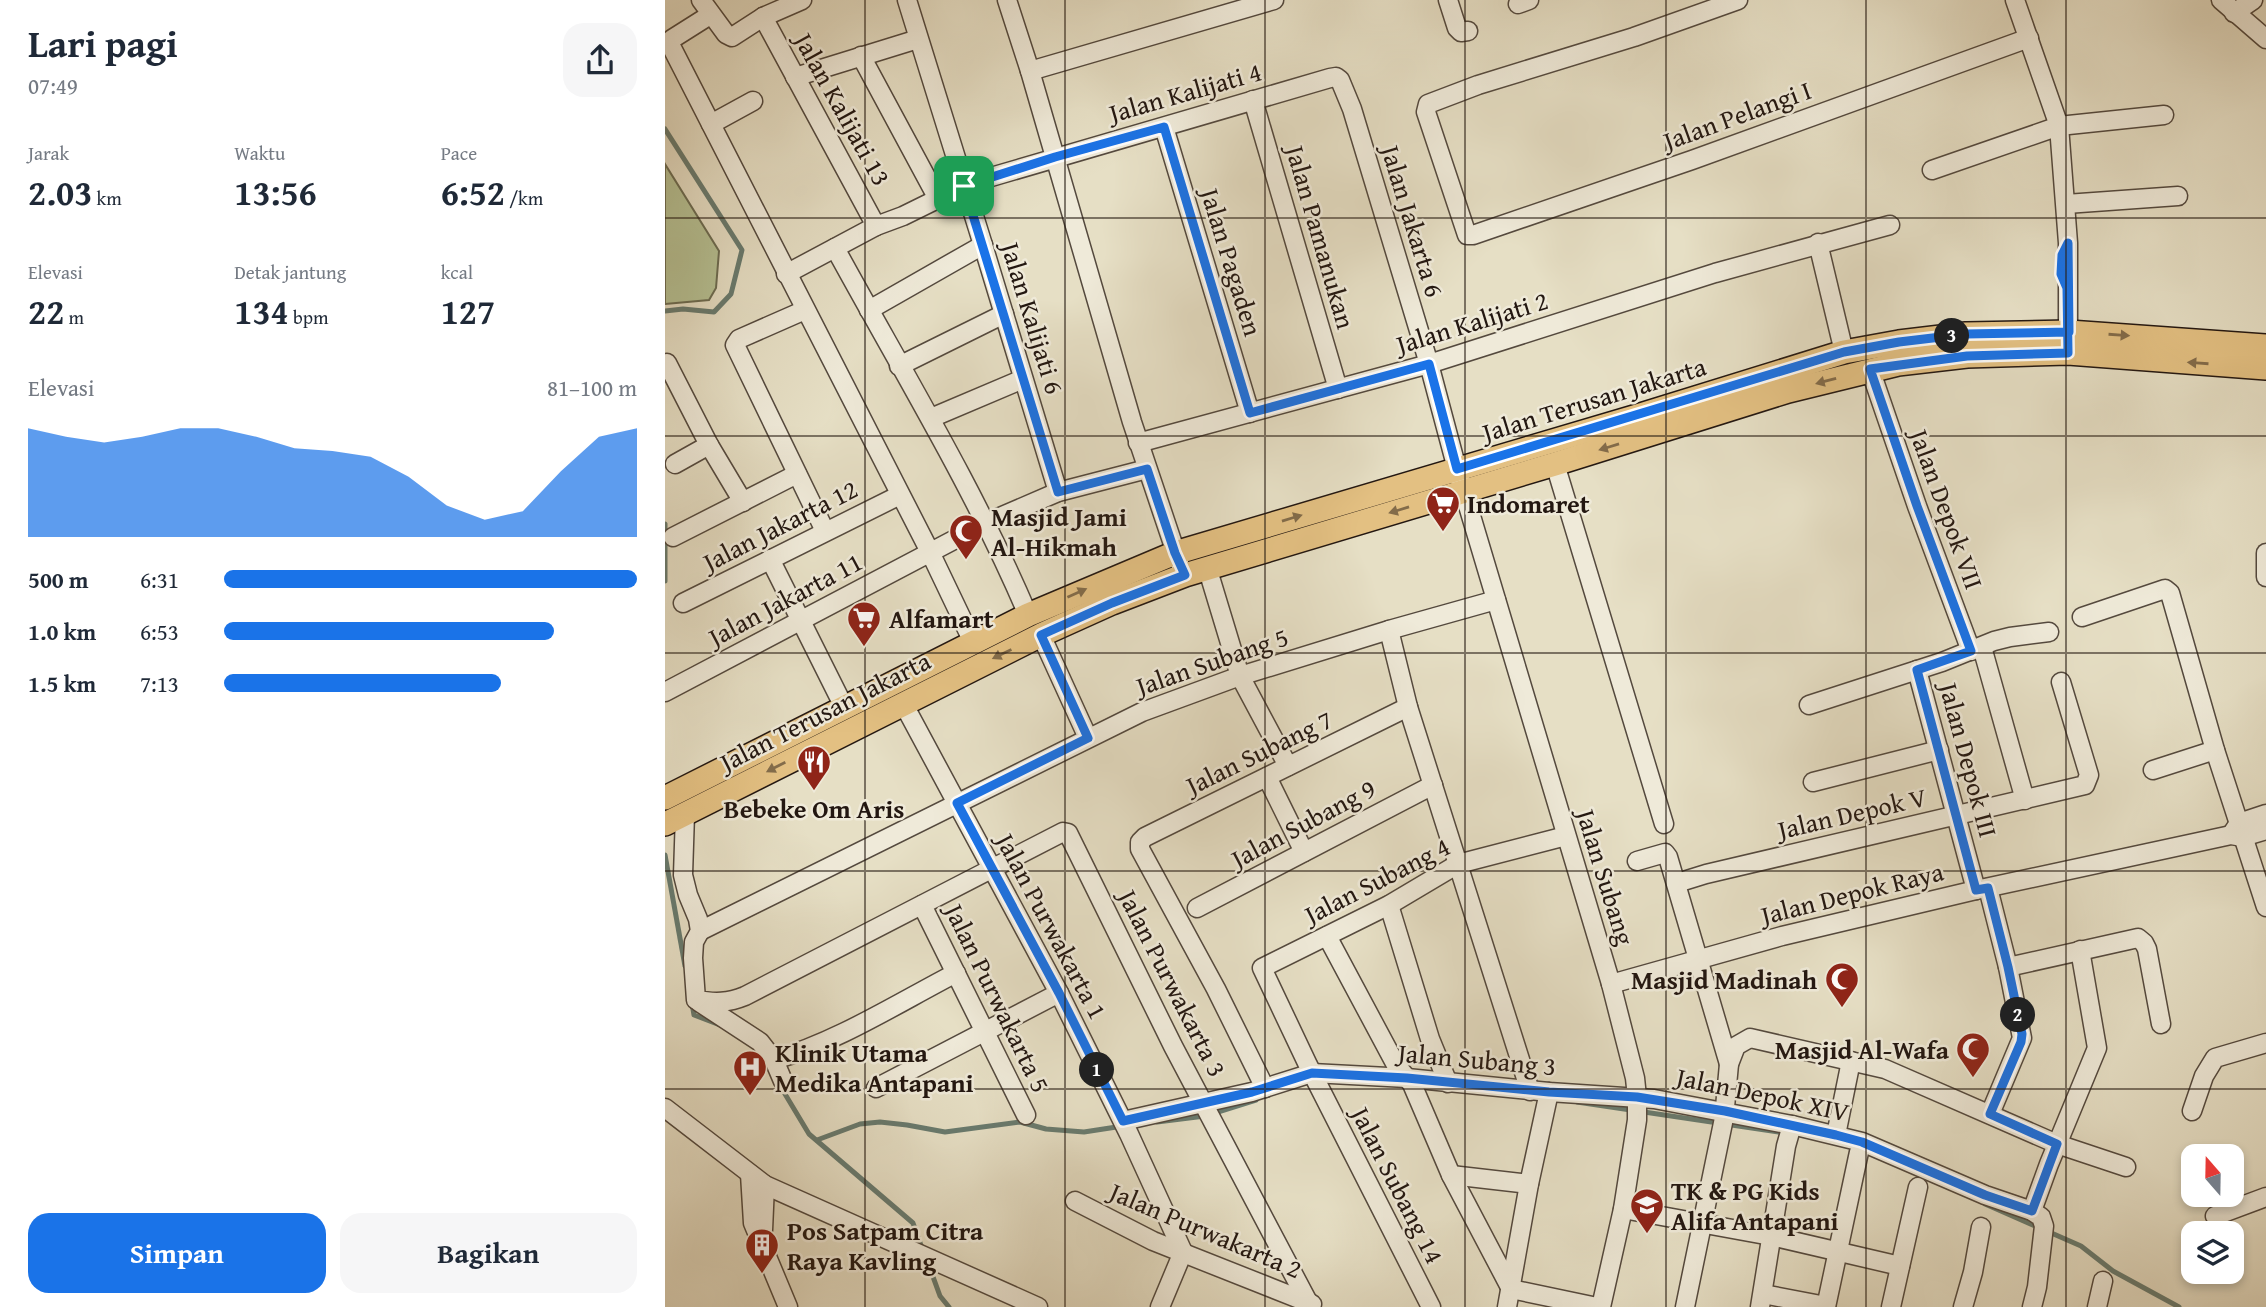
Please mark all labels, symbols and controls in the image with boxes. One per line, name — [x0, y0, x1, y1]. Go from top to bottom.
text: Lari pagi — [28, 15, 178, 71]
button: share — [563, 23, 637, 97]
street label: Jalan Kalijati 13 — [783, 23, 901, 192]
street label: Jalan Kalijati 4 — [1101, 52, 1266, 133]
text: 07:49 — [28, 69, 78, 102]
street label: Jalan Pelangi I — [1655, 70, 1816, 161]
street label: Jalan Jakarta 6 — [1371, 137, 1455, 302]
street label: Jalan Pamanukan — [1275, 138, 1366, 334]
text: Jarak — [28, 139, 69, 167]
text: Waktu — [234, 139, 285, 167]
text: Pace — [441, 139, 477, 167]
pin — [934, 156, 994, 216]
text: 2.03 — [28, 167, 92, 218]
text: 13:56 — [234, 167, 317, 218]
text: 6:52 — [441, 167, 505, 218]
icon: arrive — [945, 167, 983, 205]
street label: Jalan Pagaden — [1190, 180, 1273, 341]
text: km — [92, 184, 122, 212]
text: /km — [505, 184, 543, 212]
street label: Jalan Kalijati 6 — [991, 235, 1075, 399]
text: Elevasi — [28, 258, 83, 286]
text: Detak jantung — [234, 258, 346, 286]
text: kcal — [441, 258, 473, 286]
street label: Jalan Kalijati 2 — [1389, 280, 1553, 364]
text: 22 — [28, 286, 64, 337]
text: 134 — [234, 286, 289, 337]
text: 127 — [441, 286, 495, 337]
text: m — [64, 303, 84, 331]
text: bpm — [289, 303, 329, 331]
pin: 3 — [1935, 318, 1969, 354]
text: 3 — [1947, 321, 1956, 349]
one-way arrow — [2108, 330, 2130, 341]
street label: Jalan Terusan Jakarta — [1474, 346, 1711, 452]
one-way arrow — [2187, 357, 2209, 368]
text: Elevasi — [28, 371, 94, 404]
text: 81–100 m — [547, 371, 637, 404]
one-way arrow — [1815, 376, 1837, 387]
street label: Jalan Depok VII — [1899, 421, 1994, 594]
one-way arrow — [1598, 442, 1619, 453]
street label: Jalan Jakarta 12 — [693, 469, 864, 582]
supermarket icon: Indomaret — [1424, 484, 1462, 533]
place label: Indomaret — [1467, 484, 1590, 523]
place label: Masjid Jami Al-Hikmah — [991, 497, 1127, 566]
one-way arrow — [1388, 505, 1409, 516]
mosque icon: Masjid Jami Al-Hikmah — [947, 512, 985, 561]
one-way arrow — [1281, 513, 1302, 523]
street label: Jalan Jakarta 11 — [698, 542, 869, 657]
text: 500 m — [28, 563, 89, 596]
text: 6:31 — [140, 563, 179, 596]
one-way arrow — [1067, 587, 1087, 599]
supermarket icon: Alfamart — [845, 599, 883, 648]
place label: Alfamart — [889, 599, 994, 638]
text: 1.0 km — [28, 615, 96, 648]
text: 6:53 — [140, 615, 179, 648]
street label: Jalan Subang 5 — [1128, 617, 1293, 706]
street label: Jalan Terusan Jakarta — [710, 641, 938, 782]
one-way arrow — [992, 649, 1012, 660]
text: 1.5 km — [28, 667, 96, 700]
text: 7:13 — [140, 667, 179, 700]
street label: Jalan Depok III — [1929, 675, 2008, 842]
street label: Jalan Subang 7 — [1176, 700, 1339, 806]
restaurant icon: Bebeke Om Aris — [795, 743, 833, 792]
one-way arrow — [766, 762, 786, 773]
street label: Jalan Subang 9 — [1221, 769, 1382, 879]
street label: Jalan Depok V — [1771, 777, 1930, 850]
place label: Bebeke Om Aris — [724, 789, 904, 828]
street label: Jalan Subang — [1566, 801, 1645, 950]
street label: Jalan Purwakarta 1 — [985, 824, 1117, 1026]
street label: Jalan Subang 4 — [1295, 827, 1457, 935]
street label: Jalan Depok Raya — [1754, 851, 1948, 935]
street label: Jalan Purwakarta 3 — [1108, 880, 1237, 1083]
street label: Jalan Purwakarta 5 — [934, 894, 1061, 1099]
place label: Masjid Madinah — [1631, 960, 1818, 999]
mosque icon: Masjid Madinah — [1823, 960, 1861, 1009]
pin: 2 — [2001, 998, 2035, 1032]
text: 2 — [2013, 1000, 2022, 1028]
place label: Masjid Al-Wafa — [1775, 1030, 1950, 1069]
mosque icon: Masjid Al-Wafa — [1954, 1030, 1992, 1079]
street label: Jalan Subang 3 — [1393, 1032, 1558, 1085]
place label: Klinik Utama Medika Antapani — [775, 1033, 974, 1102]
hospital icon: Klinik Utama Medika Antapani — [731, 1048, 769, 1097]
pin: 1 — [1079, 1052, 1115, 1088]
text: 1 — [1092, 1055, 1101, 1083]
street label: Jalan Depok XIV — [1670, 1056, 1853, 1131]
street label: Jalan Subang 14 — [1340, 1097, 1454, 1270]
north arrow — [2181, 1144, 2243, 1208]
map controls — [2181, 1144, 2244, 1284]
street label: Jalan Purwakarta 2 — [1101, 1171, 1308, 1288]
place label: TK & PG Kids Alifa Antapani — [1671, 1171, 1839, 1240]
school or university icon: TK & PG Kids Alifa Antapani — [1628, 1186, 1666, 1235]
place label: Pos Satpam Citra Raya Kavling — [787, 1211, 984, 1280]
button: Simpan — [28, 1213, 326, 1293]
button: Bagikan — [340, 1213, 637, 1293]
button: layers — [2181, 1221, 2244, 1284]
building icon: Pos Satpam Citra Raya Kavling — [743, 1226, 781, 1275]

